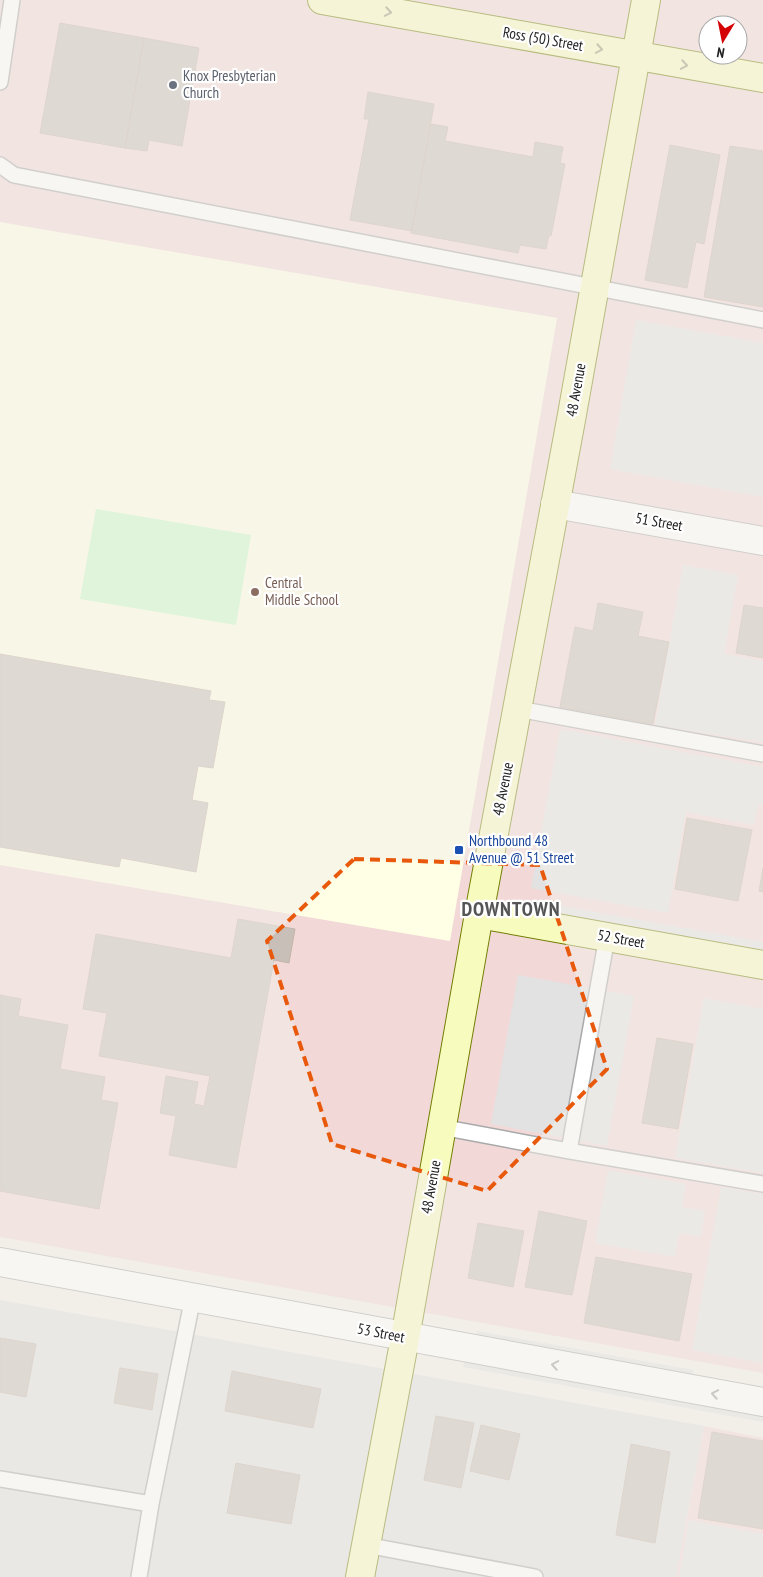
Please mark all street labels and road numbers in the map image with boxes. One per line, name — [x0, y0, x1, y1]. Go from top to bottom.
street label: Ross (50) Street — [501, 22, 585, 55]
street label: 48 Avenue — [561, 362, 590, 418]
street label: 51 Street — [634, 508, 684, 535]
street label: 48 Avenue — [488, 760, 517, 817]
street label: 52 Street — [596, 925, 646, 952]
street label: 48 Avenue — [416, 1159, 445, 1215]
street label: 53 Street — [356, 1319, 406, 1346]

